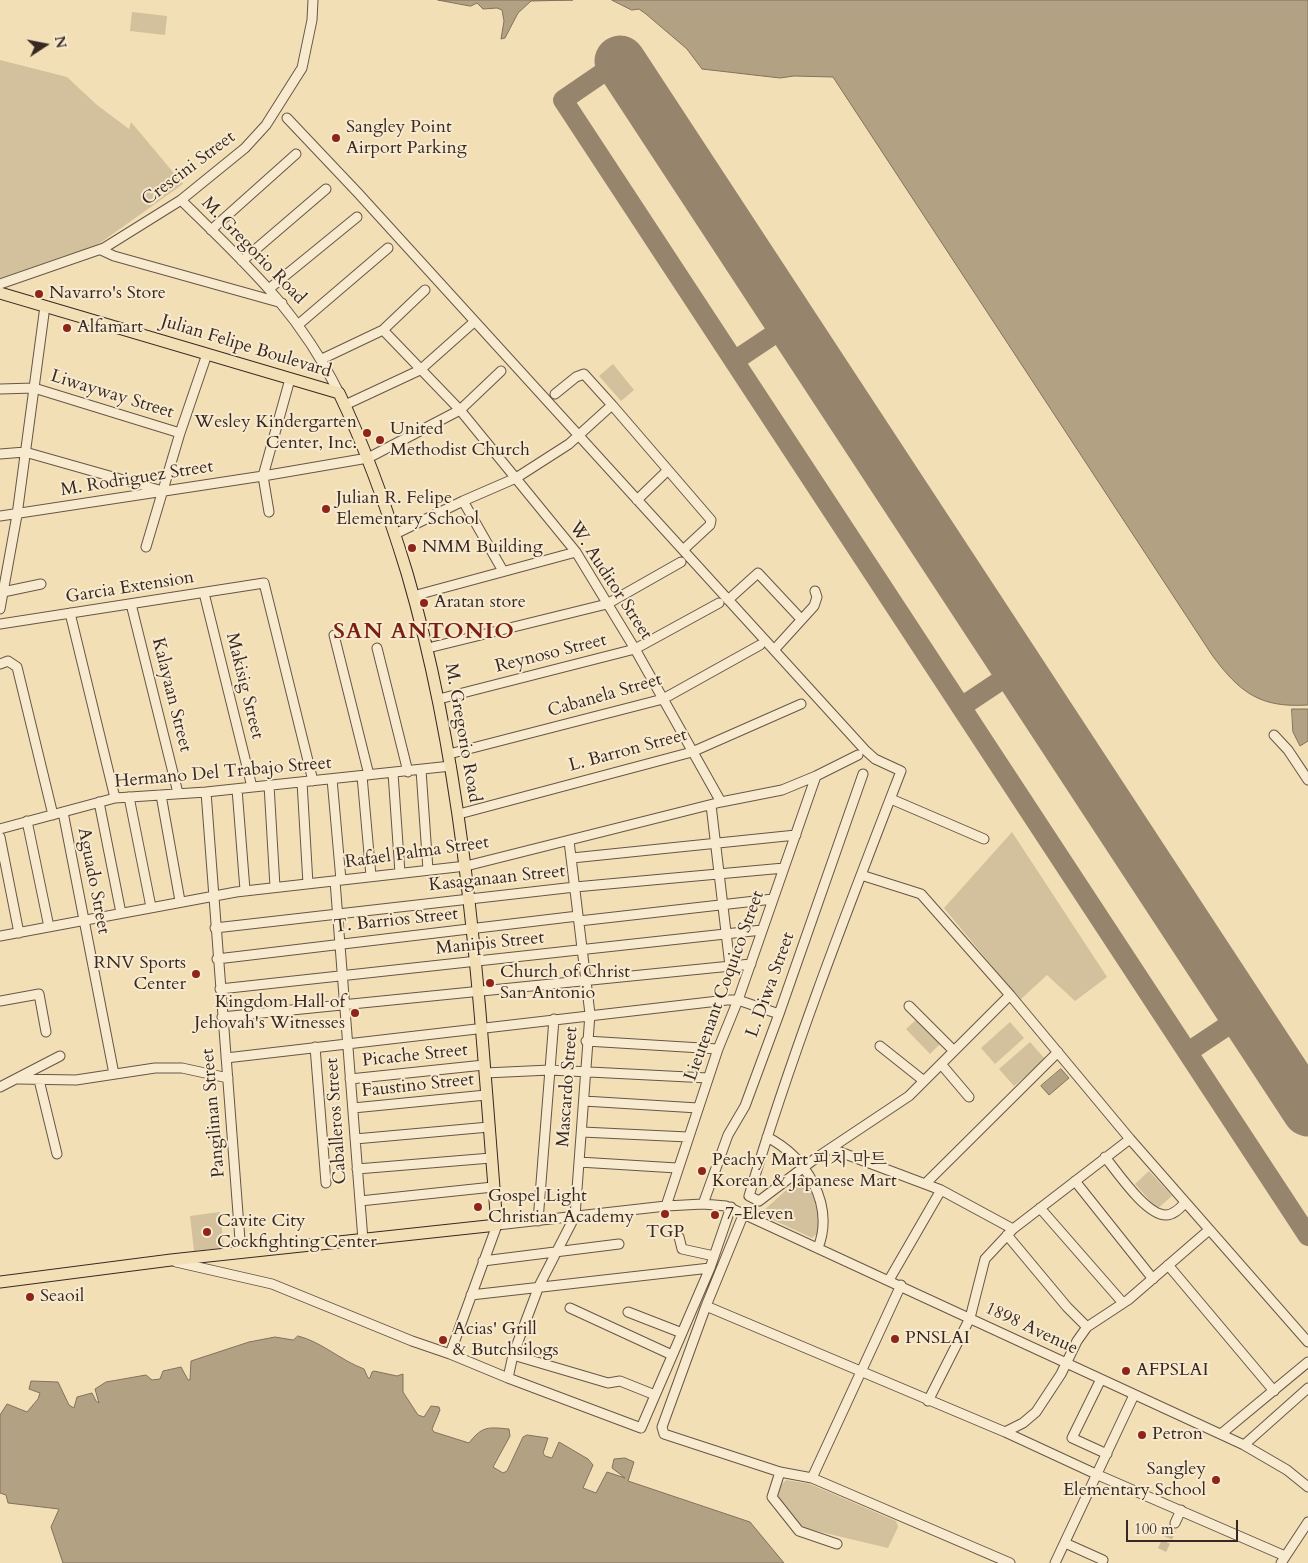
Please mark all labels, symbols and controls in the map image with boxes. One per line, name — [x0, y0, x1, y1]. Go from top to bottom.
north arrow — [20, 20, 70, 70]
text: N — [50, 34, 71, 50]
place label: Sangley Point Airport Parking — [346, 117, 467, 160]
street label: Crescini Street — [138, 127, 240, 211]
marker: Sangley Point Airport Parking — [330, 132, 342, 144]
street label: M. Gregorio Road — [196, 193, 310, 309]
place label: Navarro's Store — [49, 283, 166, 305]
marker: Navarro's Store — [33, 288, 45, 300]
street label: Julian Felipe Boulevard — [158, 311, 334, 383]
place label: Alfamart — [77, 317, 143, 339]
marker: Alfamart — [61, 322, 73, 334]
street label: Liwayway Street — [48, 366, 176, 424]
place label: Wesley Kindergarten Center, Inc. — [194, 412, 357, 454]
place label: United Methodist Church — [390, 419, 530, 462]
marker: Wesley Kindergarten Center, Inc. — [361, 427, 373, 439]
marker: United Methodist Church — [374, 434, 386, 446]
street label: M. Rodriguez Street — [59, 456, 215, 502]
place label: Julian R. Felipe Elementary School — [336, 488, 479, 530]
marker: Julian R. Felipe Elementary School — [320, 503, 332, 515]
street label: W. Auditor Street — [564, 518, 656, 644]
place label: NMM Building — [422, 537, 543, 559]
marker: NMM Building — [406, 542, 418, 554]
street label: Garcia Extension — [64, 567, 196, 609]
place label: Aratan store — [434, 592, 526, 614]
marker: Aratan store — [418, 597, 430, 609]
district label: SAN ANTONIO — [332, 620, 516, 646]
street label: Reynoso Street — [493, 630, 609, 678]
street label: Makisig Street — [220, 631, 268, 741]
street label: Kalayaan Street — [146, 636, 196, 754]
street label: M. Gregorio Road — [439, 662, 485, 804]
street label: Cabanela Street — [545, 669, 665, 723]
street label: L. Barron Street — [567, 725, 689, 777]
street label: Hermano Del Trabajo Street — [114, 753, 332, 793]
street label: Aguado Street — [72, 826, 114, 936]
street label: Rafael Palma Street — [344, 832, 490, 874]
street label: Kasaganaan Street — [428, 861, 566, 897]
street label: Lieutenant Coquico Street — [681, 888, 769, 1084]
street label: T. Barrios Street — [333, 904, 459, 938]
street label: Manipis Street — [435, 928, 545, 960]
street label: L. Diwa Street — [742, 929, 800, 1041]
place label: RNV Sports Center — [94, 953, 186, 996]
place label: Church of Christ San Antonio — [500, 962, 630, 1004]
marker: RNV Sports Center — [190, 968, 202, 980]
marker: Church of Christ San Antonio — [484, 977, 496, 989]
place label: Kingdom Hall of Jehovah's Witnesses — [194, 992, 345, 1034]
marker: Kingdom Hall of Jehovah's Witnesses — [349, 1007, 361, 1019]
street label: Mascardo Street — [553, 1026, 583, 1148]
street label: Picache Street — [361, 1040, 469, 1072]
street label: Pangilinan Street — [198, 1047, 230, 1179]
street label: Caballeros Street — [322, 1057, 352, 1185]
street label: Faustino Street — [361, 1069, 475, 1103]
place label: Peachy Mart 피치 마트 Korean & Japanese Mart — [712, 1150, 897, 1192]
marker: Peachy Mart 피치 마트 Korean & Japanese Mart — [696, 1165, 708, 1177]
place label: Gospel Light Christian Academy — [488, 1186, 634, 1228]
marker: Gospel Light Christian Academy — [472, 1201, 484, 1213]
place label: 7-Eleven — [725, 1204, 794, 1226]
marker: TGP — [659, 1208, 671, 1220]
marker: 7-Eleven — [709, 1209, 721, 1221]
place label: Cavite City Cockfighting Center — [217, 1211, 377, 1254]
place label: TGP — [646, 1222, 684, 1244]
marker: Cavite City Cockfighting Center — [201, 1226, 213, 1238]
place label: Seaoil — [40, 1286, 84, 1308]
marker: Seaoil — [24, 1291, 36, 1303]
street label: 1898 Avenue — [981, 1298, 1081, 1360]
place label: Acias' Grill & Butchsilogs — [453, 1319, 559, 1362]
place label: PNSLAI — [905, 1328, 970, 1350]
marker: PNSLAI — [889, 1333, 901, 1345]
marker: Acias' Grill & Butchsilogs — [437, 1334, 449, 1346]
place label: AFPSLAI — [1136, 1360, 1209, 1382]
marker: AFPSLAI — [1120, 1365, 1132, 1377]
place label: Petron — [1152, 1424, 1203, 1446]
marker: Petron — [1136, 1429, 1148, 1441]
place label: Sangley Elementary School — [1063, 1459, 1206, 1502]
marker: Sangley Elementary School — [1210, 1474, 1222, 1486]
scale bar — [1128, 1510, 1240, 1542]
text: 100 m — [1134, 1519, 1174, 1539]

